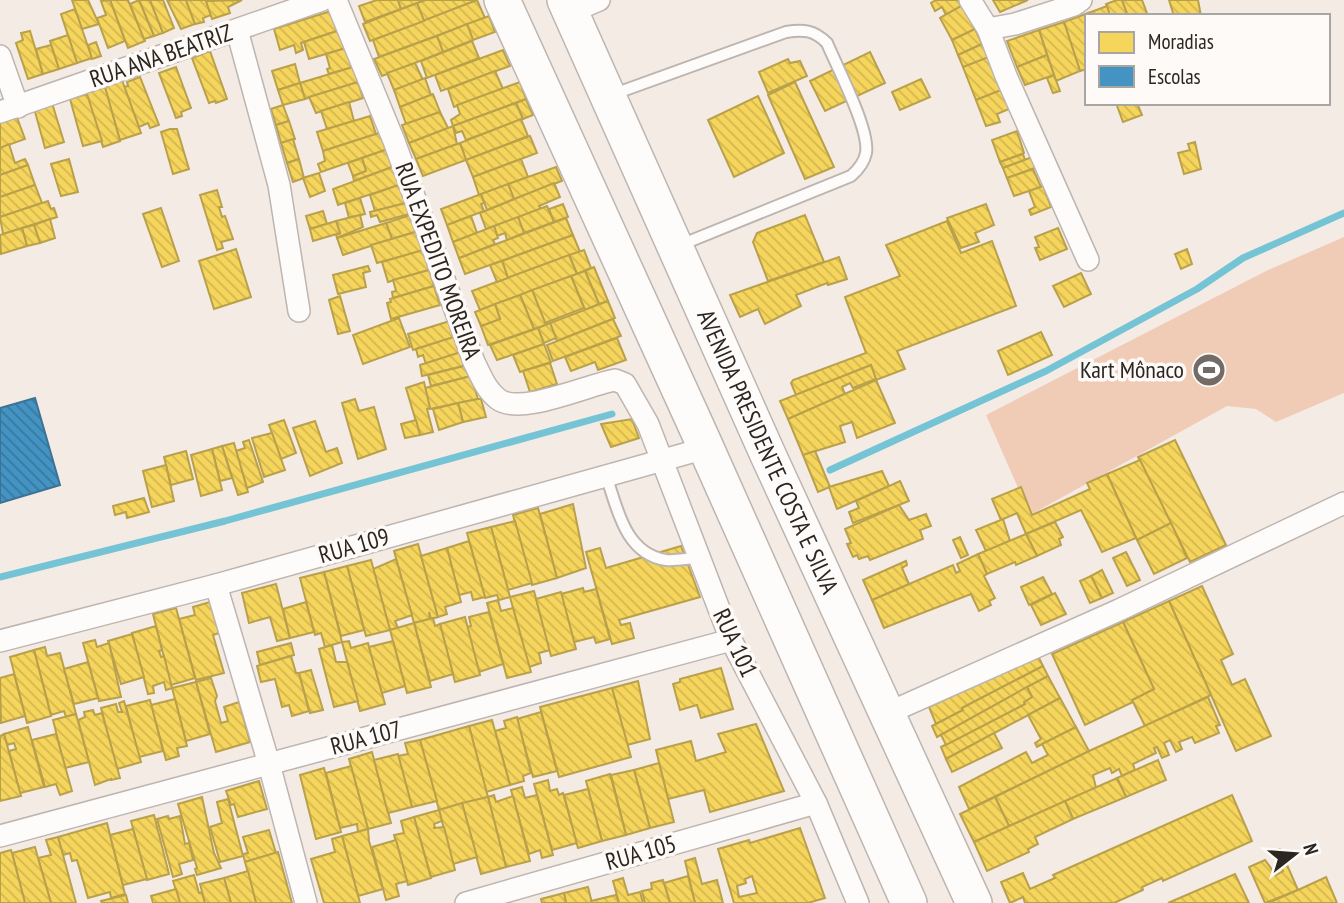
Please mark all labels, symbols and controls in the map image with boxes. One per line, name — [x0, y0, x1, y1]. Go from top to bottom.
legend — [1085, 14, 1330, 105]
street label: RUA ANA BEATRIZ — [85, 17, 236, 94]
text: Moradias — [1148, 28, 1214, 55]
text: Escolas — [1148, 63, 1201, 90]
street label: RUA EXPEDITO MOREIRA — [388, 158, 489, 364]
street label: AVENIDA PRESIDENTE COSTA E SILVA — [690, 305, 846, 599]
sports icon: Kart Mônaco — [1190, 351, 1228, 389]
place label: Kart Mônaco — [1080, 354, 1184, 385]
street label: RUA 109 — [315, 521, 393, 570]
street label: RUA 101 — [706, 604, 765, 682]
street label: RUA 107 — [327, 713, 405, 762]
north arrow — [1260, 819, 1330, 889]
street label: RUA 105 — [602, 828, 680, 877]
text: N — [1298, 841, 1324, 857]

